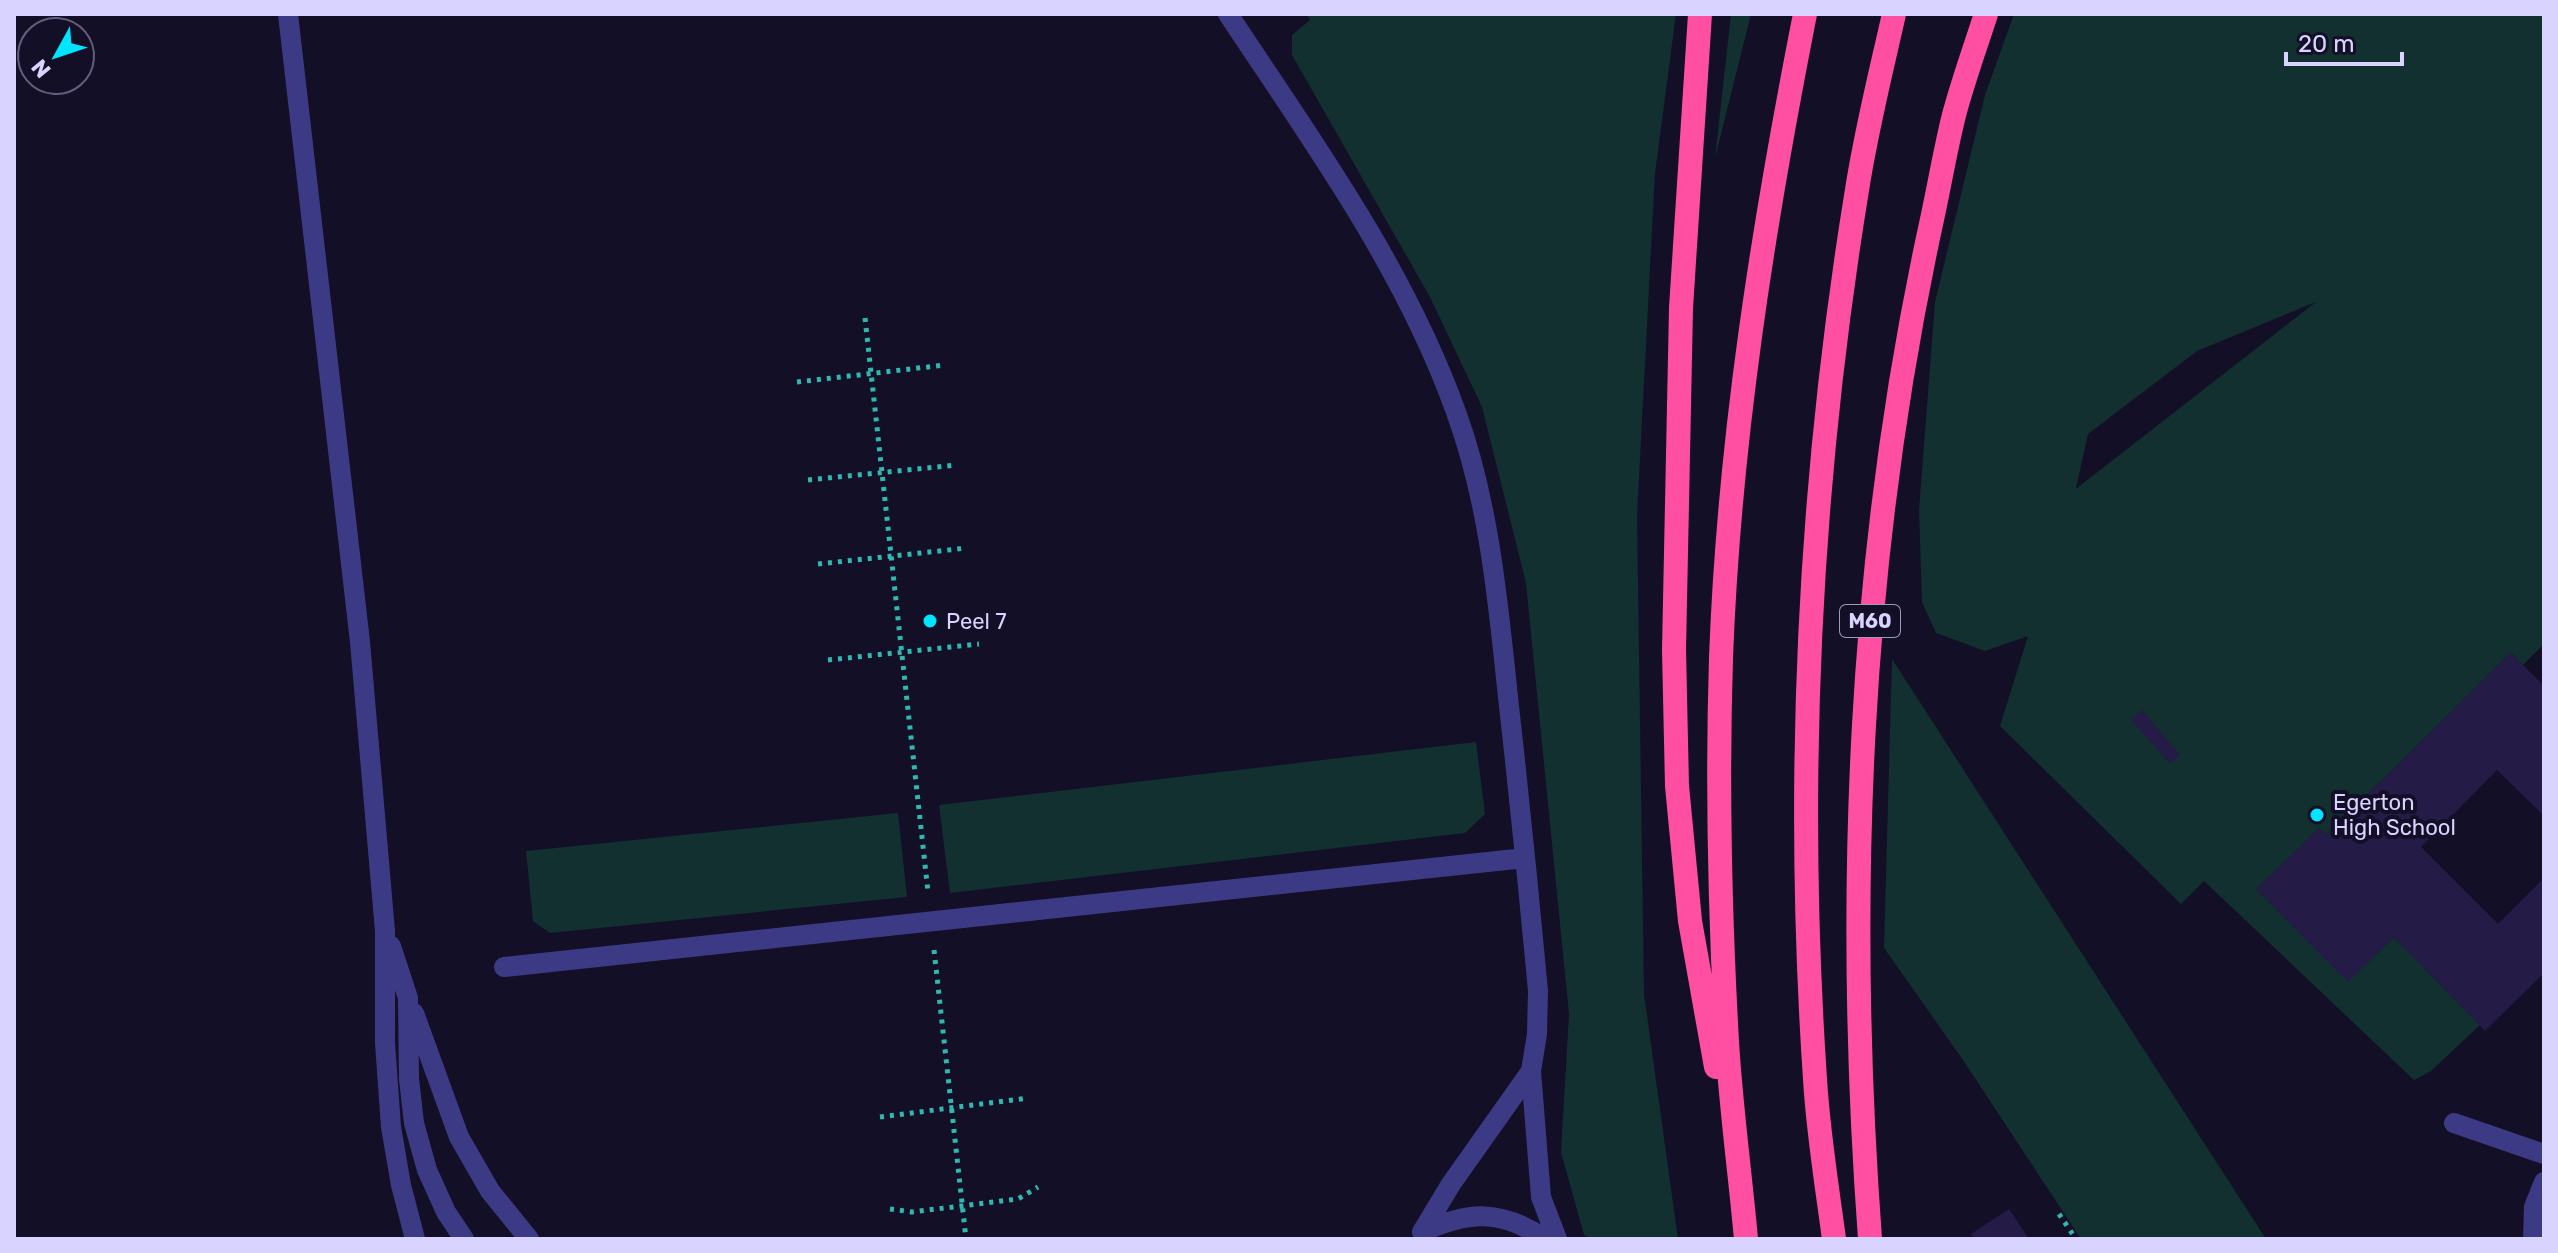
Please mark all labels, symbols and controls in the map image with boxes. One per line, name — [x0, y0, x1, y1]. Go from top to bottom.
north arrow — [16, 16, 96, 96]
scale bar — [2286, 16, 2402, 66]
text: 20 m — [2298, 30, 2355, 58]
text: N — [26, 54, 56, 83]
road number: M60 — [1840, 605, 1900, 637]
place label: Peel 7 — [946, 608, 1007, 635]
marker: Peel 7 — [921, 612, 939, 630]
place label: Egerton High School — [2333, 789, 2456, 841]
marker: Egerton High School — [2308, 806, 2326, 824]

